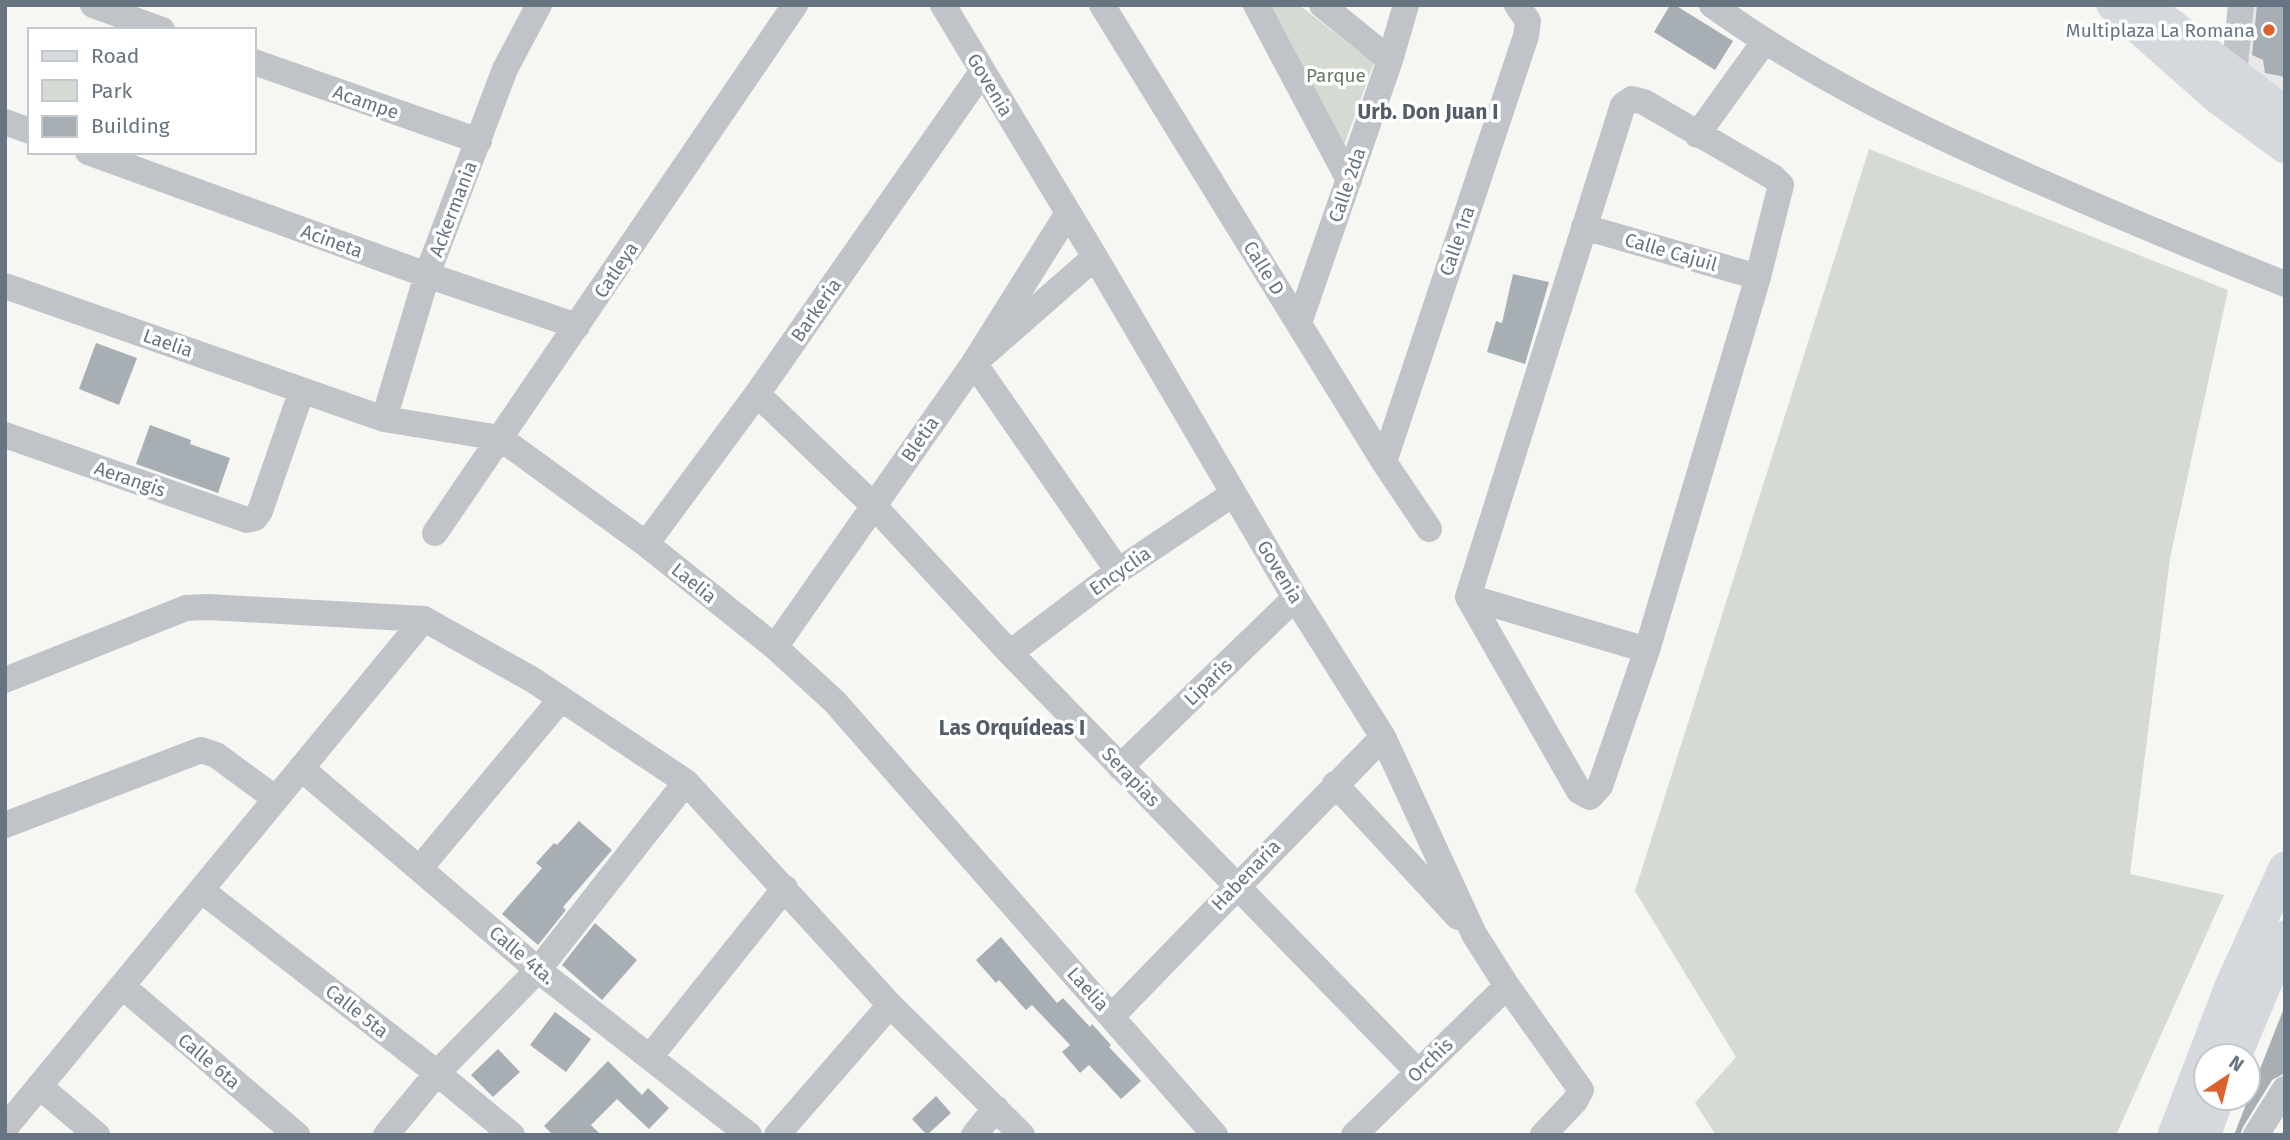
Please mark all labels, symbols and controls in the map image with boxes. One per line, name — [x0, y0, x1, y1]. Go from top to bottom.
place label: Multiplaza La Romana — [2066, 19, 2255, 42]
marker: Multiplaza La Romana — [2261, 22, 2277, 38]
legend — [28, 28, 256, 154]
text: Road — [91, 43, 139, 69]
street label: Govenia — [962, 49, 1018, 121]
park label: Parque — [1306, 64, 1366, 87]
text: Park — [91, 78, 133, 104]
street label: Acampe — [330, 80, 402, 124]
district label: Urb. Don Juan I — [1358, 99, 1498, 125]
text: Building — [91, 113, 170, 139]
street label: Calle 2da — [1323, 144, 1371, 226]
street label: Ackermania — [424, 158, 482, 260]
street label: Calle 1ra — [1434, 203, 1480, 279]
street label: Acineta — [298, 219, 366, 263]
street label: Calle Cajuil — [1622, 228, 1720, 276]
street label: Calle D — [1239, 237, 1289, 299]
street label: Catleya — [589, 238, 643, 302]
street label: Barkeria — [786, 274, 846, 346]
street label: Laelia — [140, 324, 196, 362]
street label: Bletia — [896, 412, 944, 466]
street label: Aerangis — [92, 456, 169, 502]
street label: Govenia — [1252, 536, 1308, 608]
street label: Encyclia — [1085, 542, 1155, 600]
street label: Laelia — [667, 558, 721, 608]
street label: Liparis — [1179, 654, 1237, 710]
district label: Las Orquídeas I — [939, 715, 1085, 741]
street label: Serapias — [1097, 743, 1165, 811]
street label: Habenaria — [1207, 835, 1285, 915]
street label: Calle 4ta. — [484, 921, 560, 989]
street label: Laelia — [1062, 962, 1114, 1016]
street label: Calle 5ta — [321, 979, 393, 1043]
street label: Calle 6ta — [173, 1028, 245, 1094]
street label: Orchis — [1402, 1033, 1458, 1087]
north arrow — [2192, 1042, 2262, 1112]
text: N — [2225, 1050, 2248, 1077]

